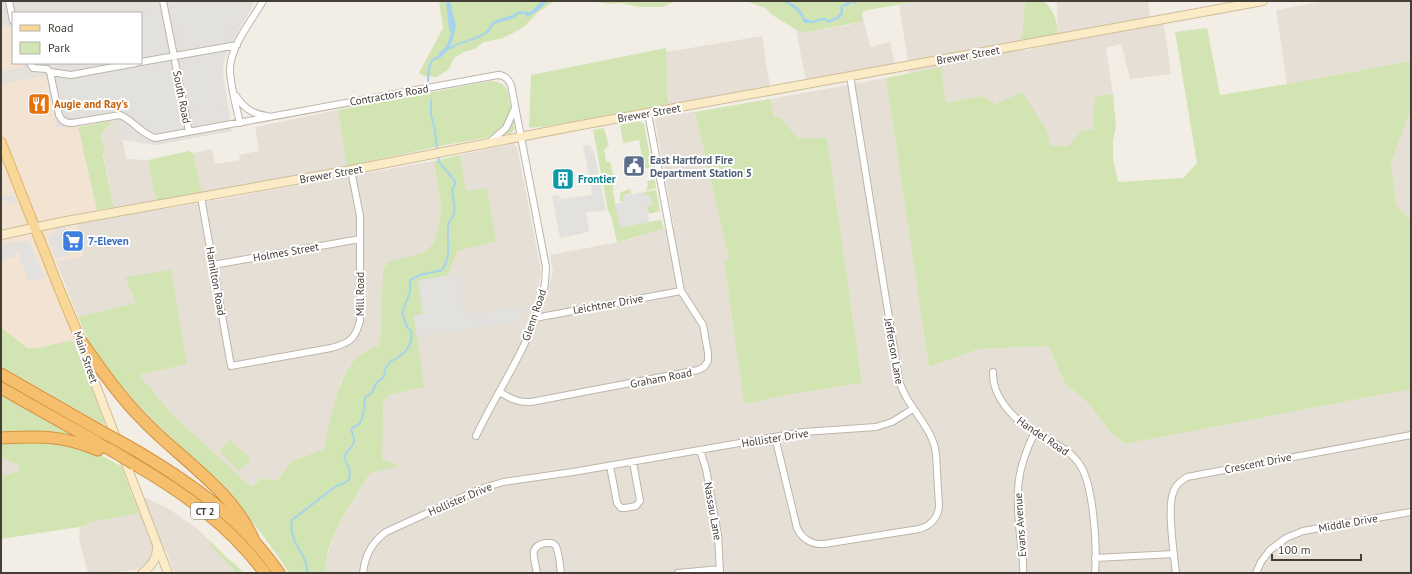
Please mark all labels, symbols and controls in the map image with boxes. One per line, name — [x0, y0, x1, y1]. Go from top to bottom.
legend — [12, 12, 142, 64]
text: Road — [48, 20, 73, 35]
text: Park — [48, 40, 70, 55]
street label: Brewer Street — [935, 43, 1001, 67]
street label: South Road — [170, 69, 194, 125]
street label: Contractors Road — [348, 81, 430, 109]
restaurant icon: Augie and Ray's — [26, 91, 52, 117]
place label: Augie and Ray's — [54, 97, 128, 111]
street label: Brewer Street — [616, 101, 682, 125]
public building icon: East Hartford Fire Department Station 5 — [621, 153, 647, 179]
place label: East Hartford Fire Department Station 5 — [650, 153, 752, 180]
street label: Brewer Street — [298, 162, 364, 186]
building icon: Frontier — [550, 166, 576, 192]
place label: Frontier — [578, 172, 616, 186]
supermarket icon: 7-Eleven — [60, 228, 86, 254]
place label: 7-Eleven — [88, 234, 129, 248]
street label: Holmes Street — [252, 239, 320, 265]
street label: Hamilton Road — [203, 245, 229, 317]
street label: Mill Road — [353, 272, 367, 316]
street label: Glenn Road — [519, 287, 549, 343]
street label: Leichtner Drive — [572, 291, 645, 317]
street label: Jefferson Lane — [881, 316, 907, 386]
street label: Main Street — [71, 329, 102, 385]
street label: Graham Road — [629, 365, 693, 391]
street label: Handel Road — [1014, 413, 1072, 459]
street label: Hollister Drive — [740, 426, 810, 450]
street label: Crescent Drive — [1223, 450, 1293, 476]
street label: Hollister Drive — [426, 479, 494, 519]
street label: Nassau Lane — [701, 481, 725, 542]
street label: Evans Avenue — [1011, 492, 1029, 558]
road number: CT 2 — [191, 503, 219, 519]
street label: Middle Drive — [1317, 511, 1379, 535]
scale bar — [1272, 536, 1361, 562]
text: 100 m — [1278, 542, 1311, 557]

